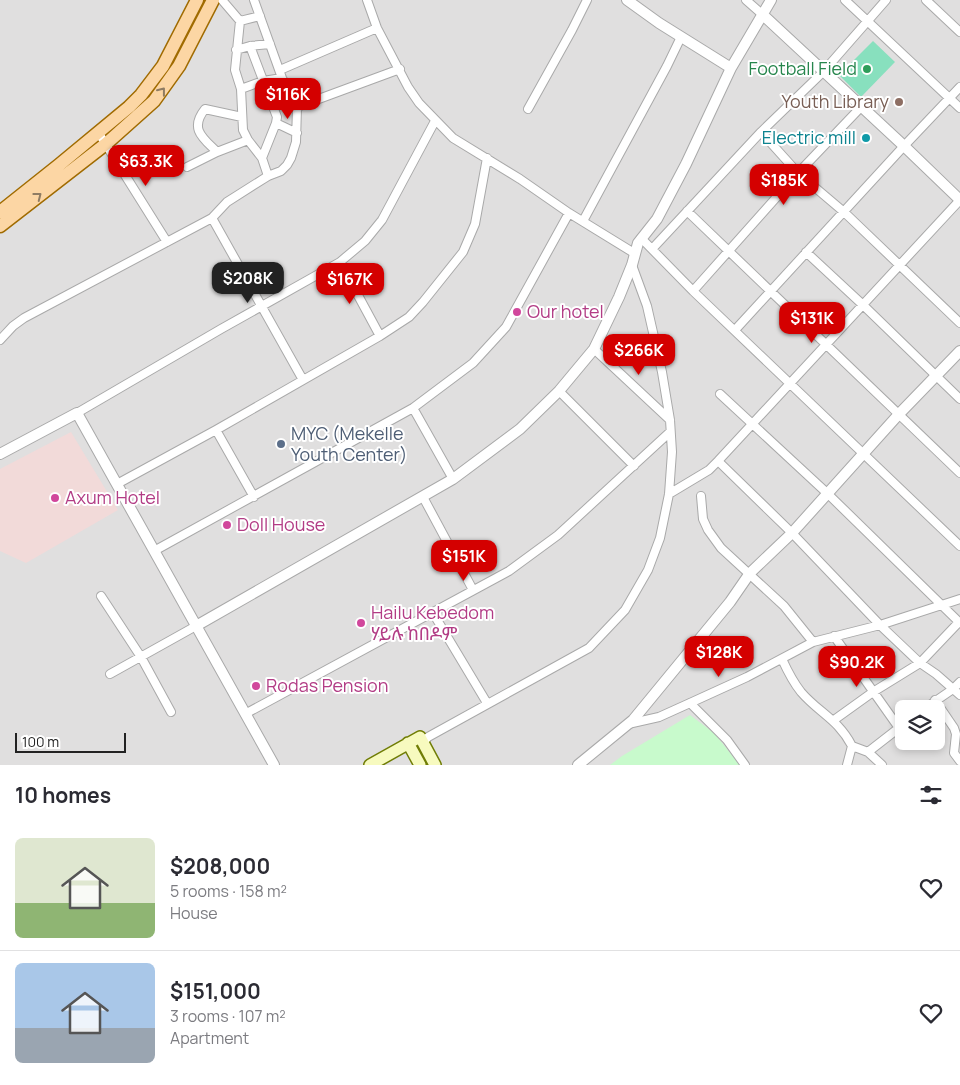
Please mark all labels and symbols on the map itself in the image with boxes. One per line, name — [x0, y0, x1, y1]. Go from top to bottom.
place label: Football Field — [748, 56, 857, 80]
marker: Football Field — [861, 63, 873, 75]
pin: $116K — [253, 78, 323, 120]
one-way arrow — [156, 88, 164, 97]
place label: Youth Library — [782, 89, 890, 113]
marker: Youth Library — [893, 96, 905, 108]
place label: Electric mill — [762, 125, 856, 149]
marker: Electric mill — [860, 132, 872, 144]
pin: $63.3K — [105, 144, 187, 187]
pin: $185K — [749, 164, 819, 206]
one-way arrow — [32, 193, 42, 202]
pin: $208K — [213, 262, 283, 304]
pin: $167K — [315, 262, 385, 305]
place label: Our hotel — [527, 299, 604, 323]
pin: $131K — [777, 302, 847, 344]
marker: Our hotel — [511, 306, 523, 318]
pin: $266K — [604, 334, 674, 376]
place label: MYC (Mekelle Youth Center) — [291, 421, 407, 466]
marker: MYC (Mekelle Youth Center) — [275, 438, 287, 450]
place label: Axum Hotel — [65, 485, 160, 509]
marker: Axum Hotel — [49, 492, 61, 504]
place label: Doll House — [237, 512, 325, 536]
marker: Doll House — [221, 519, 233, 531]
pin: $151K — [429, 540, 499, 582]
place label: Hailu Kebedom ሃይሉ ከበዶም — [371, 600, 494, 645]
marker: Hailu Kebedom ሃይሉ ከበዶም — [355, 617, 367, 629]
pin: $128K — [684, 636, 754, 678]
pin: $90.2K — [816, 646, 898, 688]
place label: Rodas Pension — [266, 673, 388, 697]
marker: Rodas Pension — [250, 680, 262, 692]
scale bar — [15, 730, 126, 753]

